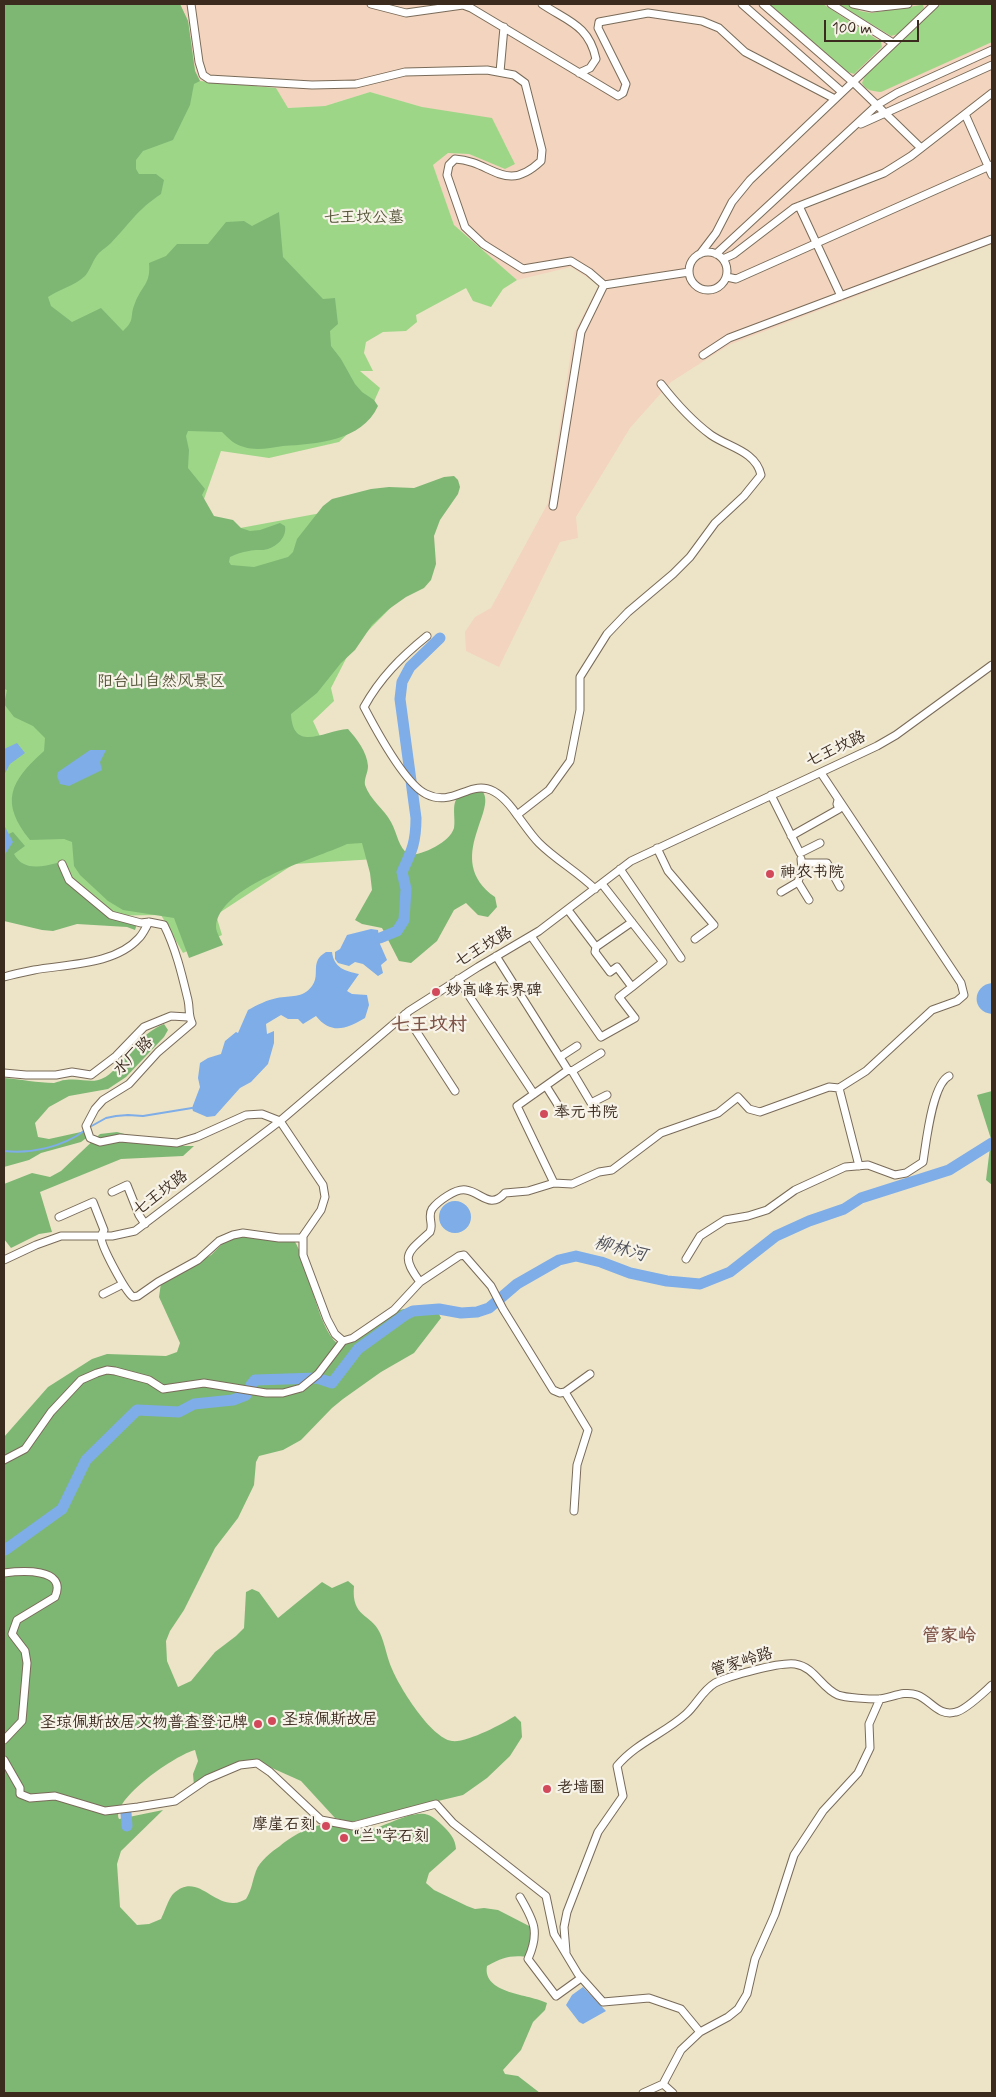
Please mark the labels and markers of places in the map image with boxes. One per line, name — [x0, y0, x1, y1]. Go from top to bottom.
place label: 神农书院 — [780, 864, 844, 884]
marker: 神农书院 — [764, 868, 776, 880]
place label: 妙高峰东界碑 — [446, 982, 542, 1002]
marker: 妙高峰东界碑 — [430, 986, 442, 998]
place label: 奉元书院 — [554, 1104, 618, 1124]
marker: 奉元书院 — [538, 1108, 550, 1120]
place label: 圣琼佩斯故居 — [282, 1711, 378, 1731]
place label: 圣琼佩斯故居文物普查登记牌 — [40, 1714, 248, 1734]
marker: 圣琼佩斯故居 — [266, 1715, 278, 1727]
marker: 圣琼佩斯故居文物普查登记牌 — [252, 1718, 264, 1730]
place label: 老墙圈 — [557, 1779, 605, 1799]
marker: 老墙圈 — [541, 1783, 553, 1795]
place label: 摩崖石刻 — [252, 1816, 316, 1836]
marker: 摩崖石刻 — [320, 1820, 332, 1832]
place label: “兰”字石刻 — [354, 1828, 430, 1848]
marker: “兰”字石刻 — [338, 1832, 350, 1844]

